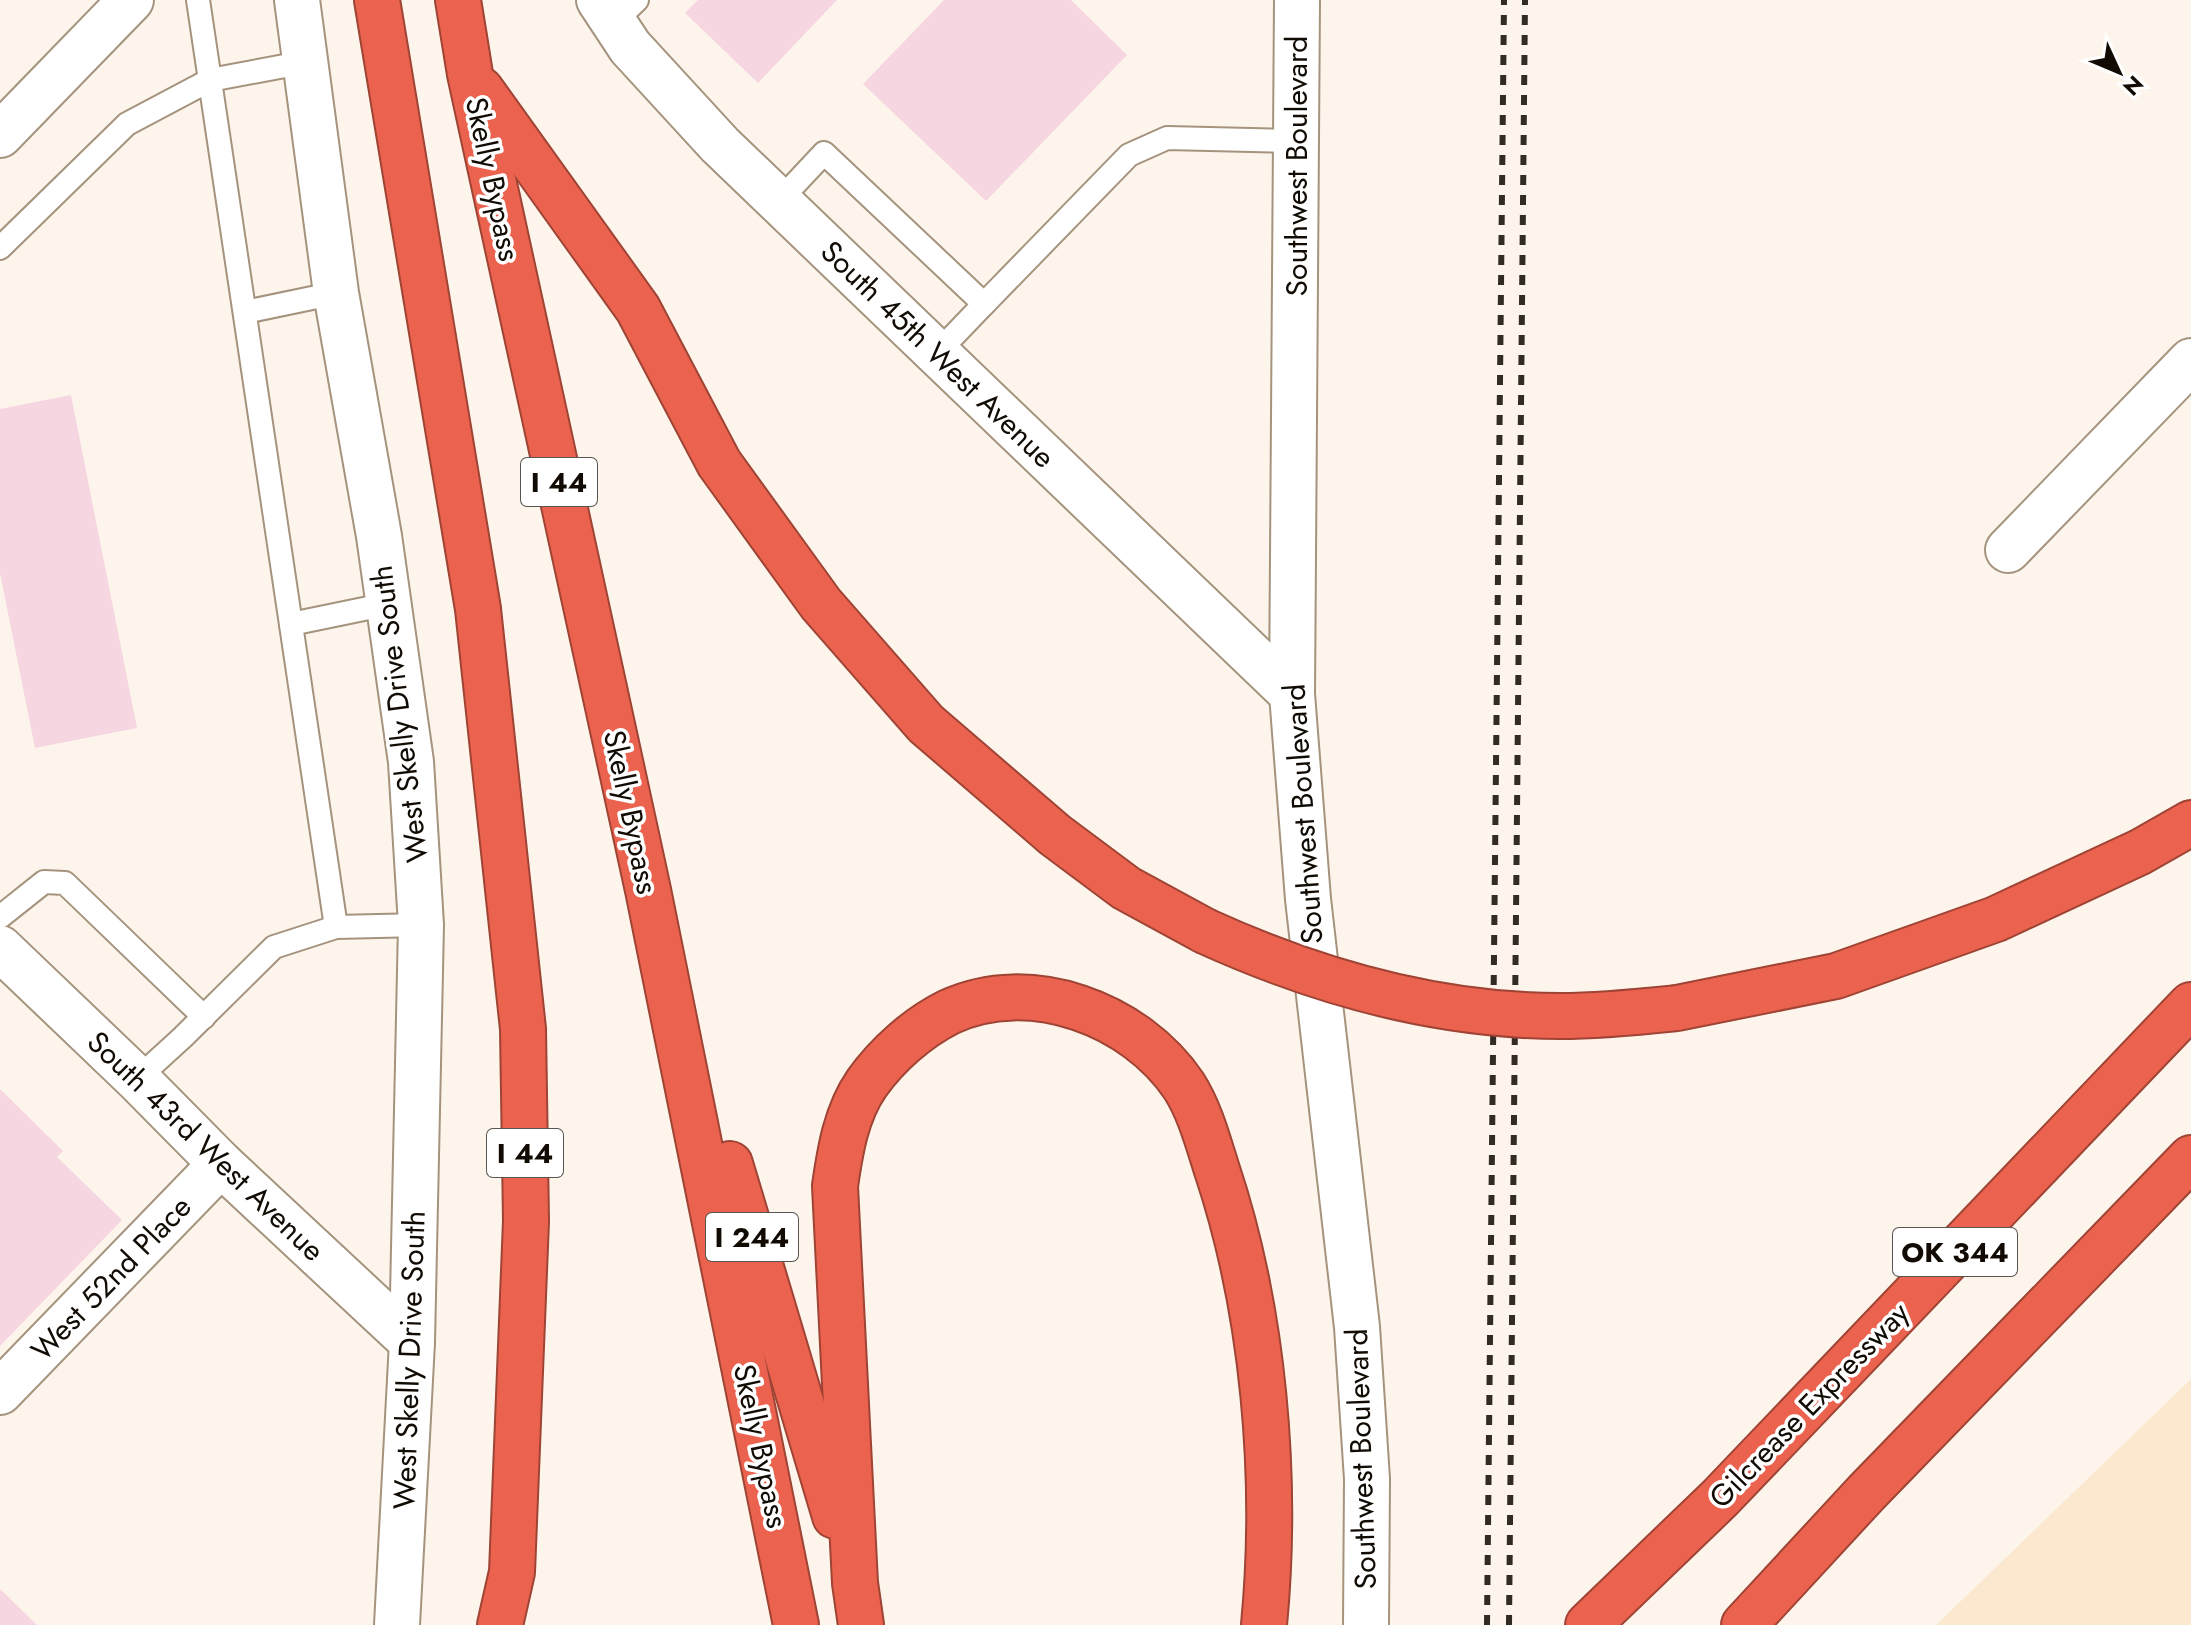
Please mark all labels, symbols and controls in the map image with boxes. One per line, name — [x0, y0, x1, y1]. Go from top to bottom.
north arrow — [2079, 32, 2159, 112]
street label: Southwest Boulevard — [1275, 36, 1318, 296]
text: N — [2116, 68, 2151, 103]
street label: Skelly Bypass — [455, 93, 531, 265]
street label: South 45th West Avenue — [811, 230, 1065, 478]
road number: I 44 — [521, 458, 597, 506]
street label: West Skelly Drive South — [359, 563, 439, 865]
street label: Southwest Boulevard — [1272, 682, 1334, 946]
street label: Skelly Bypass — [593, 726, 669, 898]
street label: South 43rd West Avenue — [78, 1021, 334, 1271]
road number: I 44 — [487, 1129, 563, 1177]
street label: West 52nd Place — [21, 1186, 201, 1370]
street label: West Skelly Drive South — [382, 1210, 436, 1510]
road number: I 244 — [706, 1213, 798, 1261]
road number: OK 344 — [1893, 1228, 2017, 1276]
street label: Gilcrease Expressway — [1699, 1292, 1919, 1518]
street label: Southwest Boulevard — [1335, 1328, 1387, 1590]
street label: Skelly Bypass — [723, 1360, 799, 1532]

